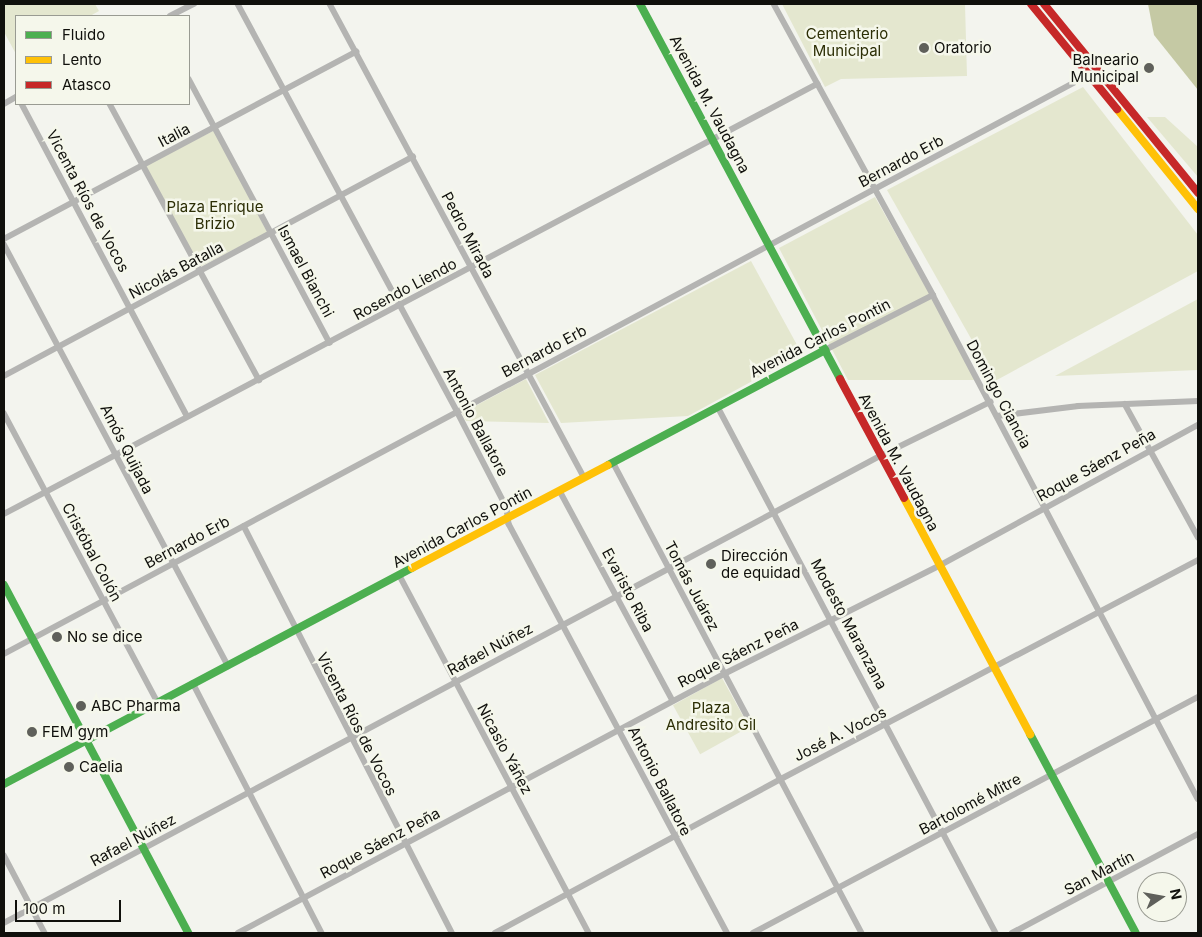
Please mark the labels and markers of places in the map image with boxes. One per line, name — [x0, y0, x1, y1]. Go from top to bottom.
place label: Oratorio — [934, 39, 992, 57]
marker: Oratorio — [918, 42, 930, 54]
place label: Balneario Municipal — [1070, 50, 1139, 85]
marker: Balneario Municipal — [1143, 62, 1155, 74]
place label: Dirección de equidad — [721, 546, 800, 581]
marker: Dirección de equidad — [705, 558, 717, 570]
place label: No se dice — [67, 628, 143, 646]
marker: No se dice — [51, 631, 63, 643]
place label: ABC Pharma — [91, 697, 181, 715]
marker: ABC Pharma — [75, 700, 87, 712]
place label: FEM gym — [42, 723, 108, 741]
marker: FEM gym — [26, 726, 38, 738]
place label: Caelia — [79, 758, 123, 776]
marker: Caelia — [63, 761, 75, 773]

